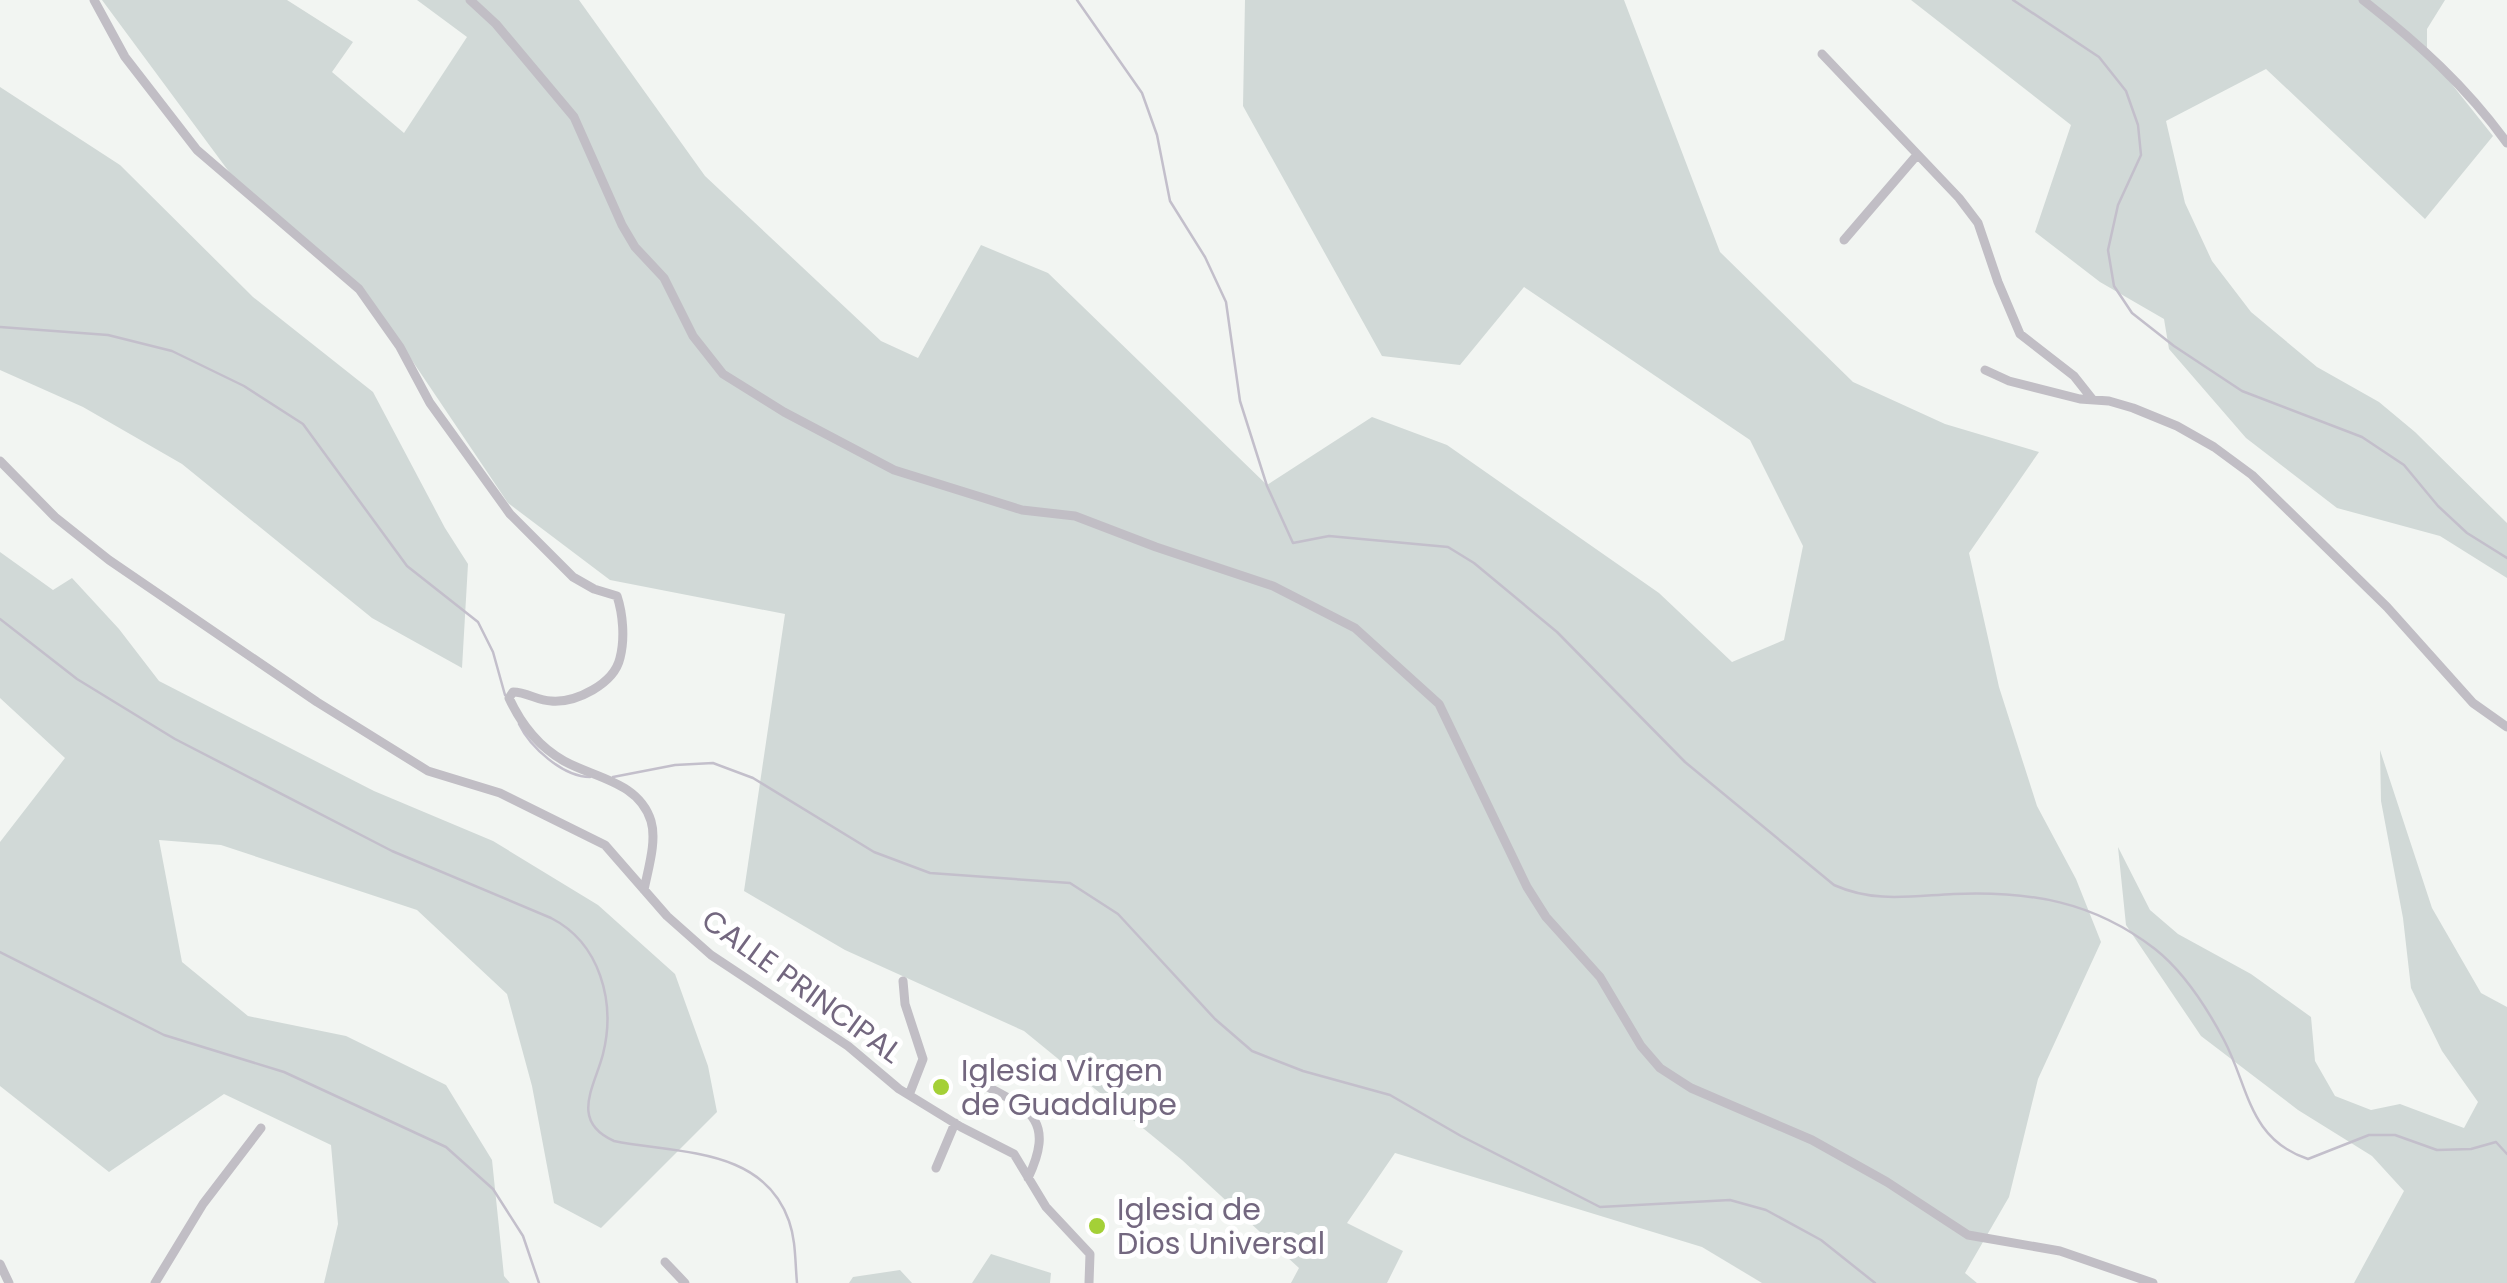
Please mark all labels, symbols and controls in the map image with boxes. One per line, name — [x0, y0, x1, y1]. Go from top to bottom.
street label: CALLE PRINCIPAL — [693, 899, 911, 1073]
place label: Iglesia Virgen de Guadalupe — [961, 1049, 1177, 1126]
marker: Iglesia Virgen de Guadalupe — [930, 1076, 952, 1098]
place label: Iglesia de Dios Universal — [1117, 1188, 1325, 1265]
marker: Iglesia de Dios Universal — [1086, 1215, 1108, 1237]

